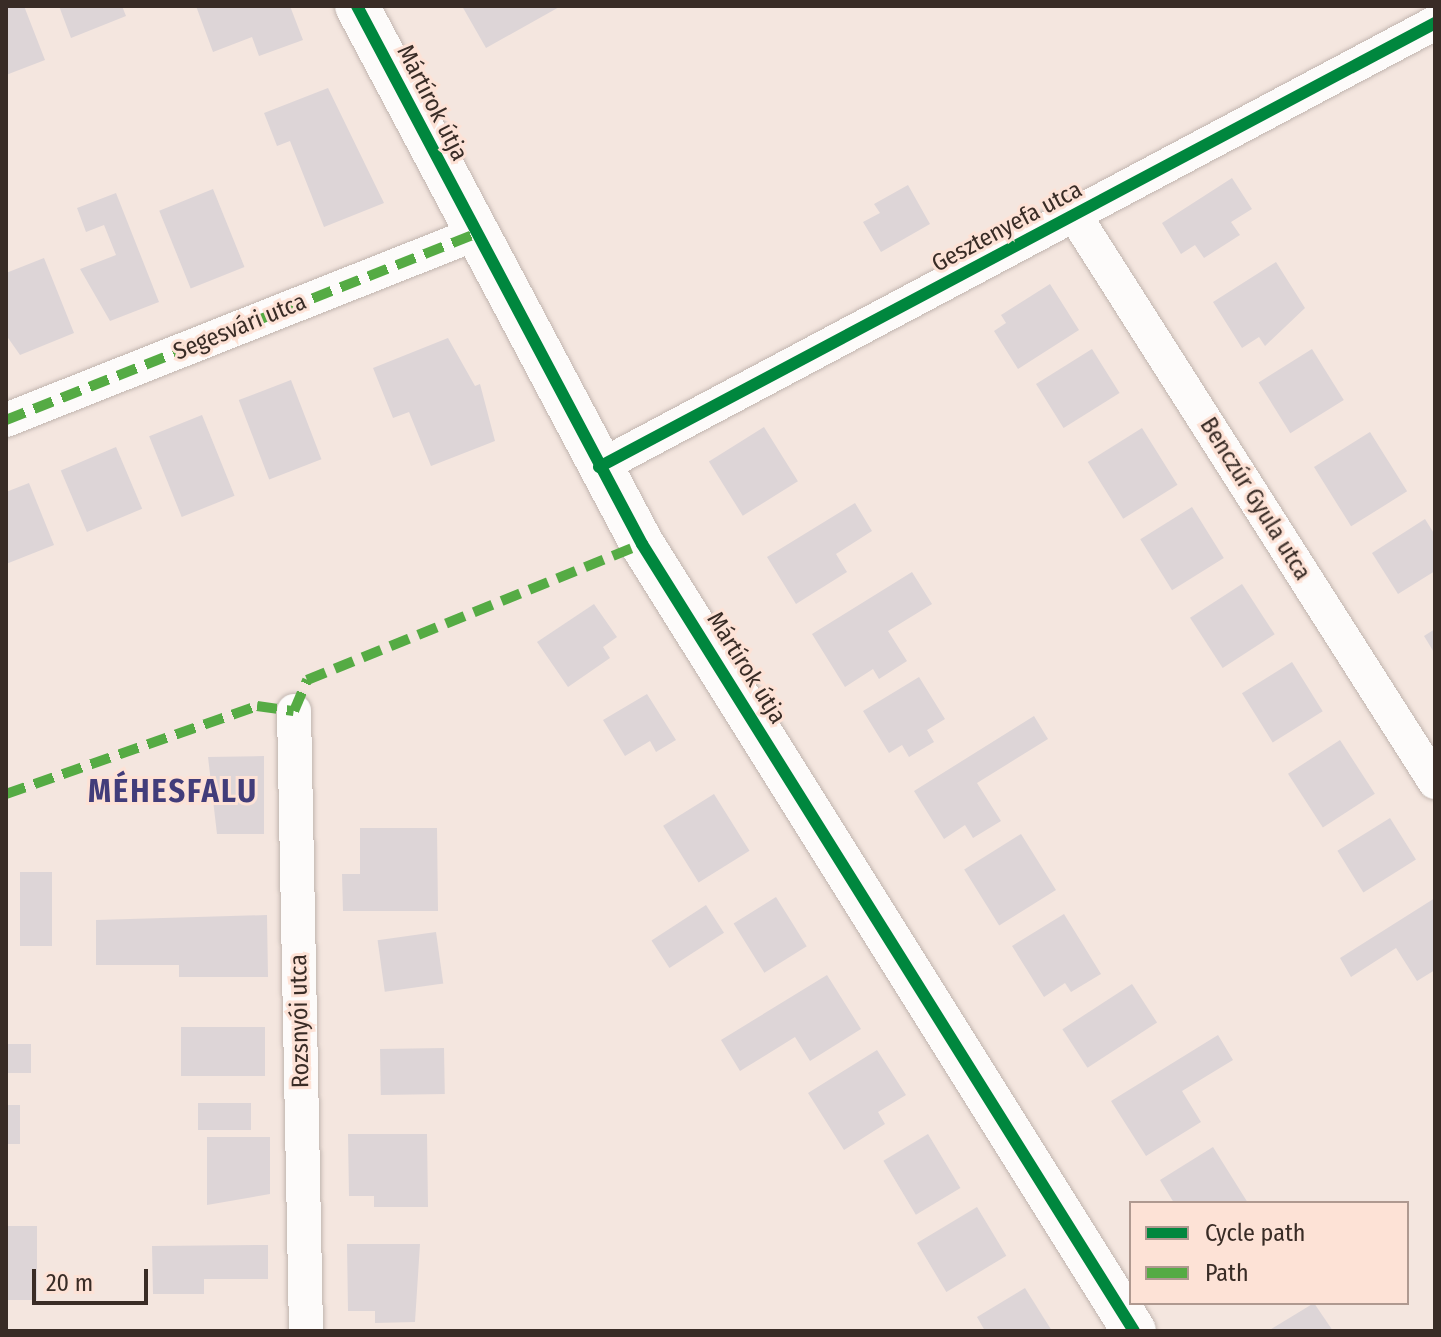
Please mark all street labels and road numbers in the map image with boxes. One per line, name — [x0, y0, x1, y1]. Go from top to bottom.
street label: Mártírok útja — [390, 40, 474, 166]
street label: Gesztenyefa utca — [927, 175, 1087, 279]
street label: Segesvári utca — [170, 287, 310, 367]
street label: Benczúr Gyula utca — [1193, 412, 1317, 586]
street label: Mártírok útja — [700, 607, 792, 729]
street label: Rozsnyói utca — [284, 954, 316, 1088]

